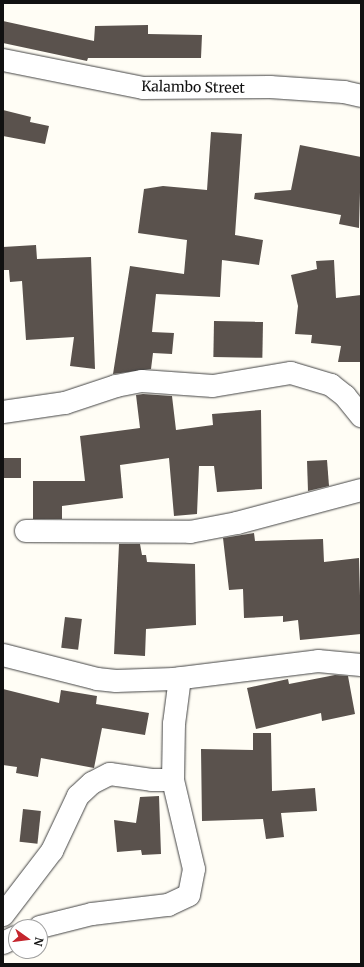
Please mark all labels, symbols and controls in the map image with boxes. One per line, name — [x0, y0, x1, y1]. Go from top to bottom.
street label: Kalambo Street — [141, 78, 245, 96]
north arrow — [8, 919, 48, 959]
text: N — [31, 936, 47, 948]

